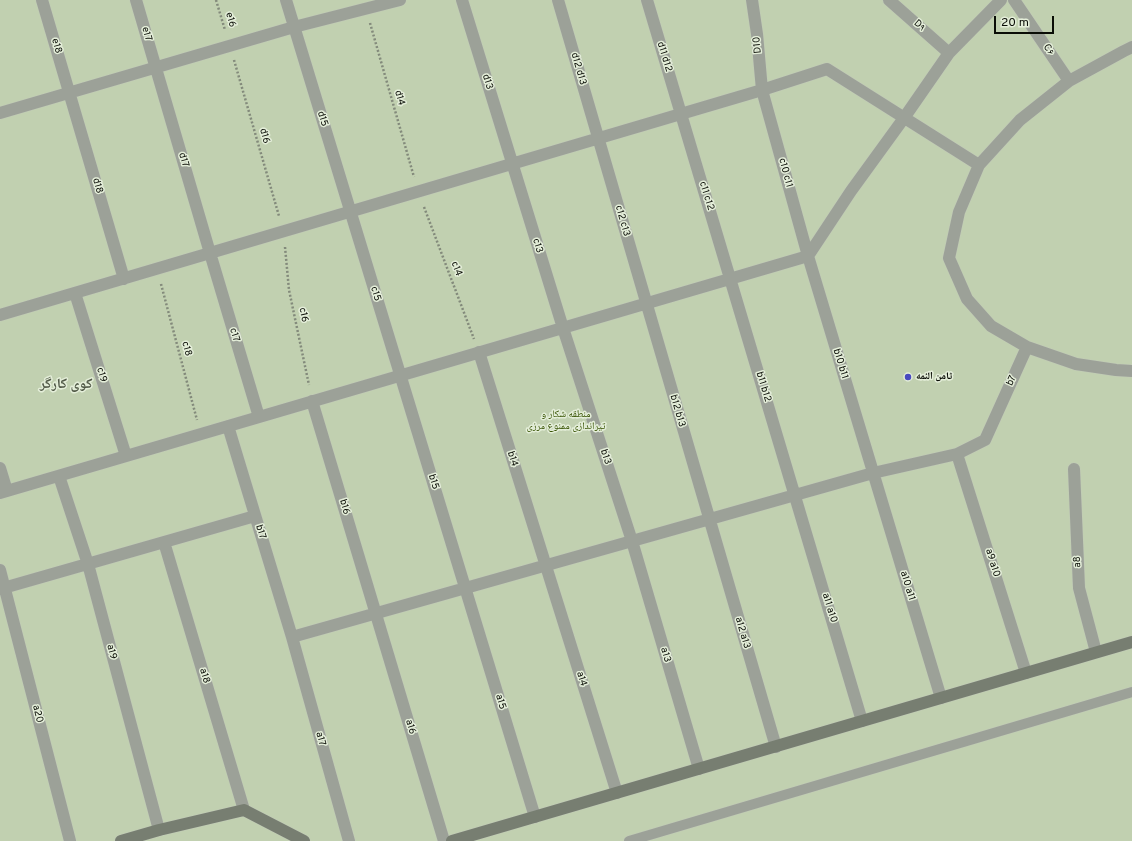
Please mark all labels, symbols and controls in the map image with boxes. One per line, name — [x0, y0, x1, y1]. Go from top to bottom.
scale bar — [996, 8, 1056, 34]
street label: e16 — [222, 11, 238, 29]
text: 20 m — [1001, 15, 1029, 31]
street label: D۹ — [911, 18, 927, 34]
street label: e17 — [138, 25, 154, 43]
street label: D10 — [751, 36, 765, 54]
street label: e18 — [48, 37, 64, 55]
street label: d11 d12 — [654, 40, 674, 74]
street label: C۶ — [1040, 42, 1056, 58]
street label: d12 d13 — [568, 51, 588, 87]
street label: d13 — [479, 73, 495, 91]
street label: d14 — [391, 89, 407, 107]
street label: d15 — [314, 110, 330, 128]
street label: d16 — [256, 127, 272, 145]
street label: d17 — [175, 151, 191, 169]
street label: c10 c11 — [775, 157, 795, 189]
street label: d18 — [89, 177, 105, 195]
street label: c11 c12 — [696, 180, 716, 212]
street label: c12 c13 — [612, 204, 632, 238]
street label: c13 — [529, 237, 545, 255]
street label: c14 — [448, 260, 464, 278]
street label: c15 — [367, 285, 383, 303]
street label: c16 — [296, 307, 310, 323]
street label: c17 — [226, 327, 242, 343]
street label: c18 — [178, 340, 194, 358]
street label: b10 b11 — [830, 347, 850, 381]
street label: c19 — [93, 366, 109, 384]
street label: b11 b12 — [753, 370, 773, 404]
place label: ثامن الئمه — [916, 371, 952, 383]
marker: ثامن الئمه — [903, 372, 913, 382]
street label: b7 — [1005, 374, 1019, 388]
district label: کوی کارگر — [40, 377, 92, 393]
street label: b12 b13 — [667, 393, 687, 429]
park label: منطقه شکار و تیراندازی ممنوع مرزی — [526, 409, 606, 432]
street label: b13 — [597, 448, 613, 466]
street label: b14 — [504, 450, 520, 468]
street label: b15 — [425, 473, 441, 491]
street label: b16 — [336, 498, 352, 516]
street label: b17 — [252, 523, 268, 541]
street label: a9 a10 — [982, 547, 1002, 579]
street label: a8 — [1072, 556, 1084, 568]
street label: a10 a11 — [897, 570, 917, 602]
street label: a11 a10 — [819, 592, 839, 624]
street label: a12 a13 — [732, 616, 752, 650]
street label: a19 — [103, 643, 119, 661]
street label: a13 — [657, 646, 673, 664]
street label: a18 — [196, 667, 212, 685]
street label: a14 — [573, 670, 589, 688]
street label: a15 — [492, 693, 508, 711]
street label: a20 — [29, 704, 45, 724]
street label: a16 — [402, 718, 418, 736]
street label: a17 — [312, 731, 328, 747]

